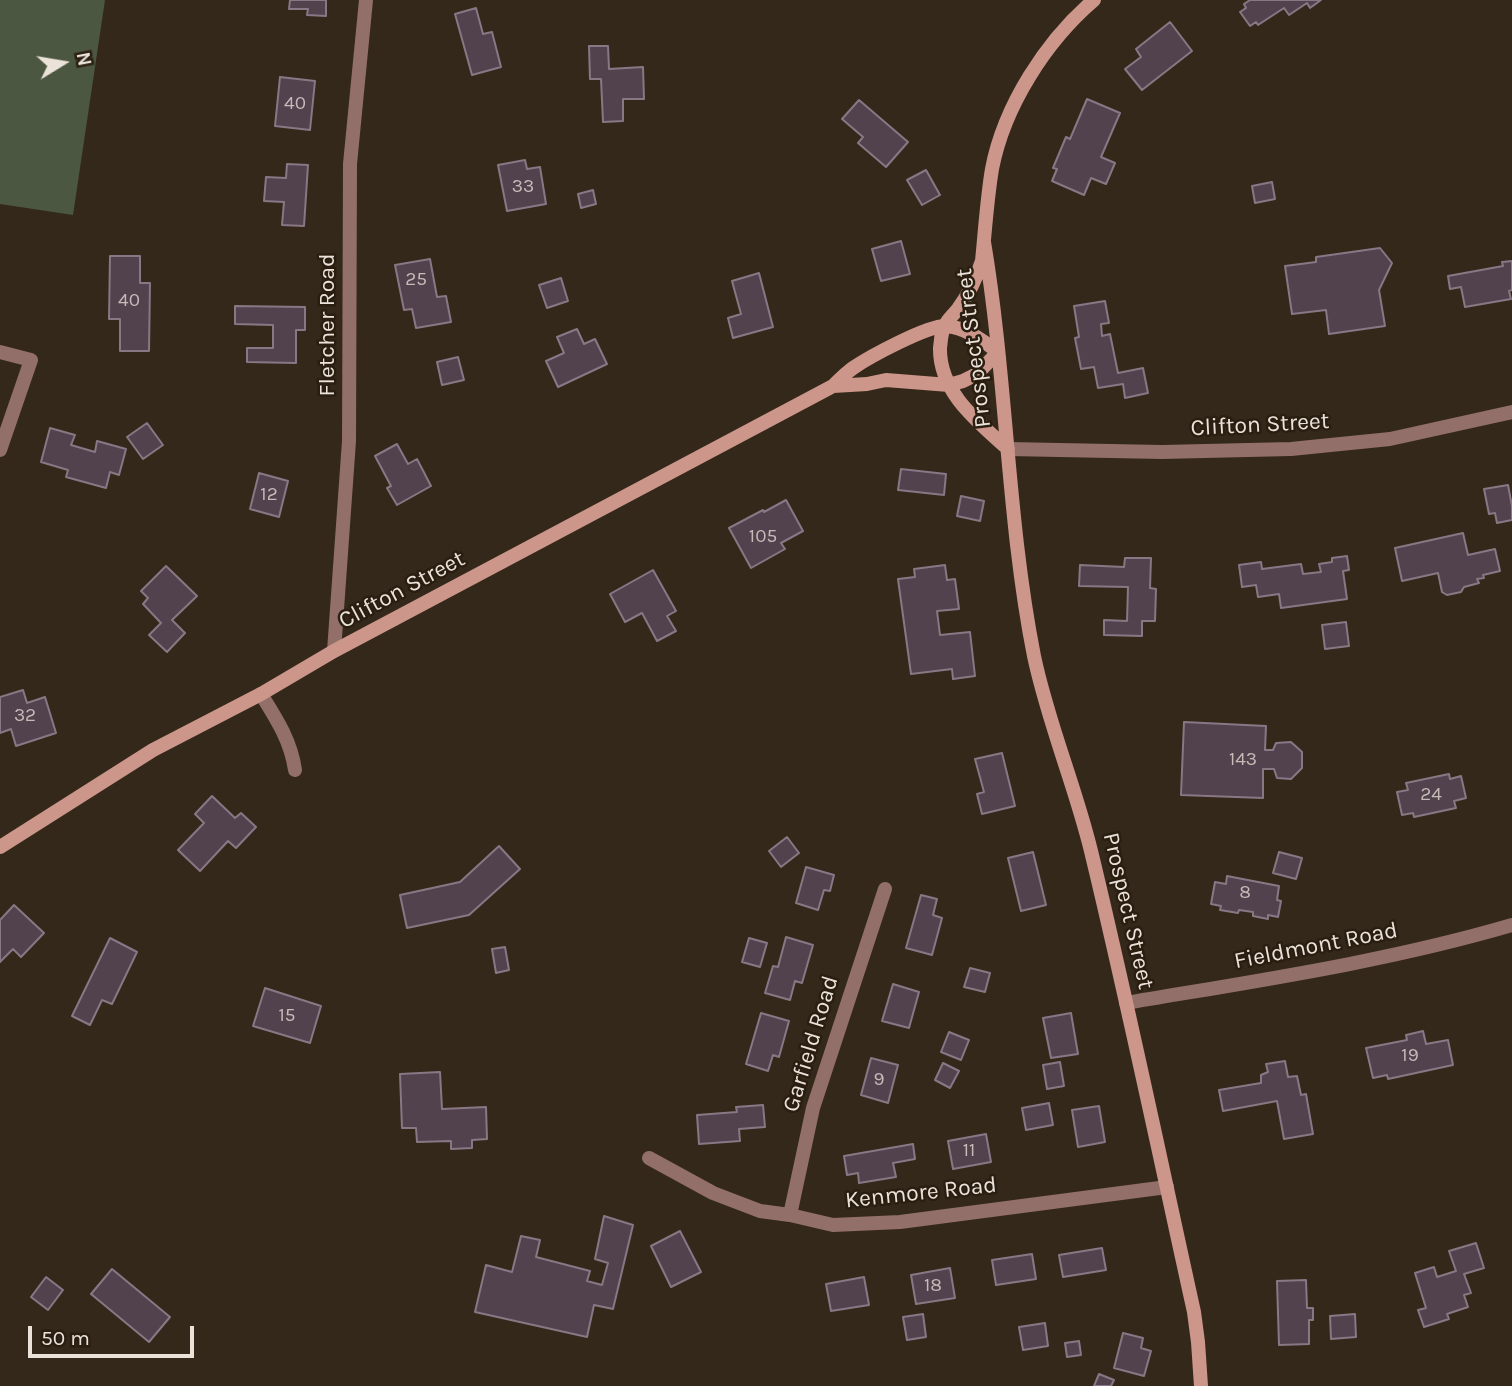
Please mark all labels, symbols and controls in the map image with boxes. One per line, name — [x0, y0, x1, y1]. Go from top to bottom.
north arrow — [28, 28, 98, 98]
text: N — [72, 50, 96, 68]
house number: 40 — [284, 93, 306, 115]
house number: 33 — [512, 176, 534, 198]
street label: Fletcher Road — [313, 253, 341, 397]
street label: Prospect Street — [951, 267, 997, 429]
house number: 25 — [405, 269, 427, 291]
house number: 40 — [118, 290, 140, 312]
street label: Clifton Street — [1190, 408, 1330, 442]
house number: 12 — [260, 484, 278, 506]
house number: 105 — [749, 526, 777, 548]
street label: Clifton Street — [334, 545, 470, 635]
house number: 32 — [14, 705, 36, 727]
house number: 143 — [1229, 749, 1257, 771]
house number: 24 — [1420, 784, 1442, 806]
street label: Prospect Street — [1097, 830, 1159, 992]
house number: 8 — [1239, 882, 1251, 904]
street label: Fieldmont Road — [1232, 917, 1400, 975]
street label: Garfield Road — [777, 973, 845, 1115]
house number: 15 — [278, 1005, 296, 1027]
house number: 19 — [1401, 1045, 1419, 1067]
house number: 9 — [873, 1069, 885, 1091]
house number: 11 — [963, 1140, 975, 1162]
street label: Kenmore Road — [844, 1171, 998, 1215]
house number: 18 — [924, 1275, 942, 1297]
scale bar — [32, 1312, 198, 1356]
text: 50 m — [41, 1326, 90, 1350]

